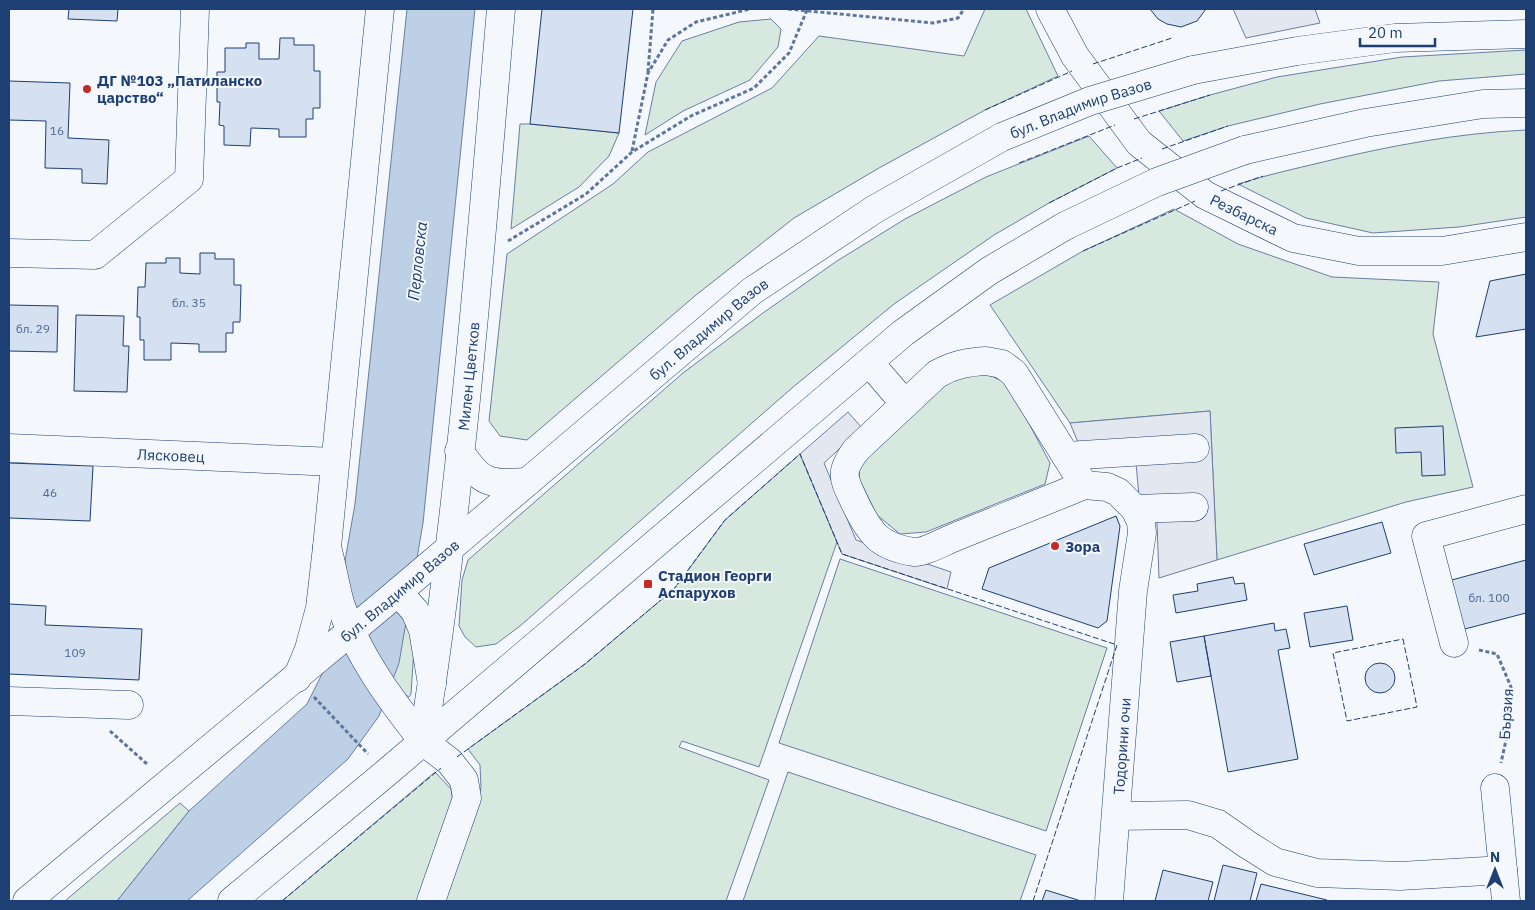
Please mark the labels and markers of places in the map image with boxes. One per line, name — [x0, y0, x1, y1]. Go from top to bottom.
place label: ДГ №103 „Патиланско царство“ — [97, 71, 262, 107]
marker: ДГ №103 „Патиланско царство“ — [81, 83, 93, 95]
place label: Зора — [1065, 537, 1101, 556]
marker: Зора — [1049, 540, 1061, 552]
place label: Стадион Георги Аспарухов — [658, 566, 772, 602]
marker: Стадион Георги Аспарухов — [642, 578, 654, 590]

